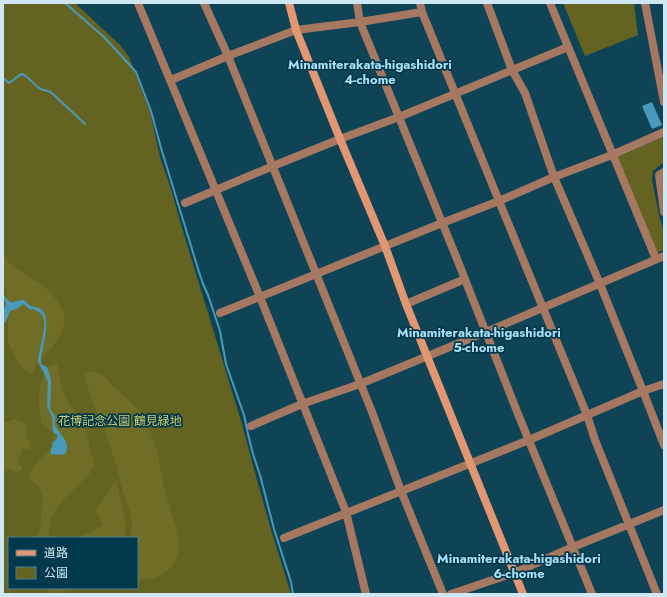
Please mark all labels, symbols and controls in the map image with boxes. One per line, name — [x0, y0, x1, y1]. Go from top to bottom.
district label: Minamiterakata-higashidori 4-chome — [288, 55, 452, 89]
district label: Minamiterakata-higashidori 5-chome — [397, 323, 561, 357]
park label: 花博記念公園 鶴見緑地 — [58, 412, 182, 430]
legend — [8, 537, 138, 589]
text: 道路 — [44, 544, 68, 562]
district label: Minamiterakata-higashidori 6-chome — [437, 549, 601, 583]
text: 公園 — [44, 564, 68, 582]

